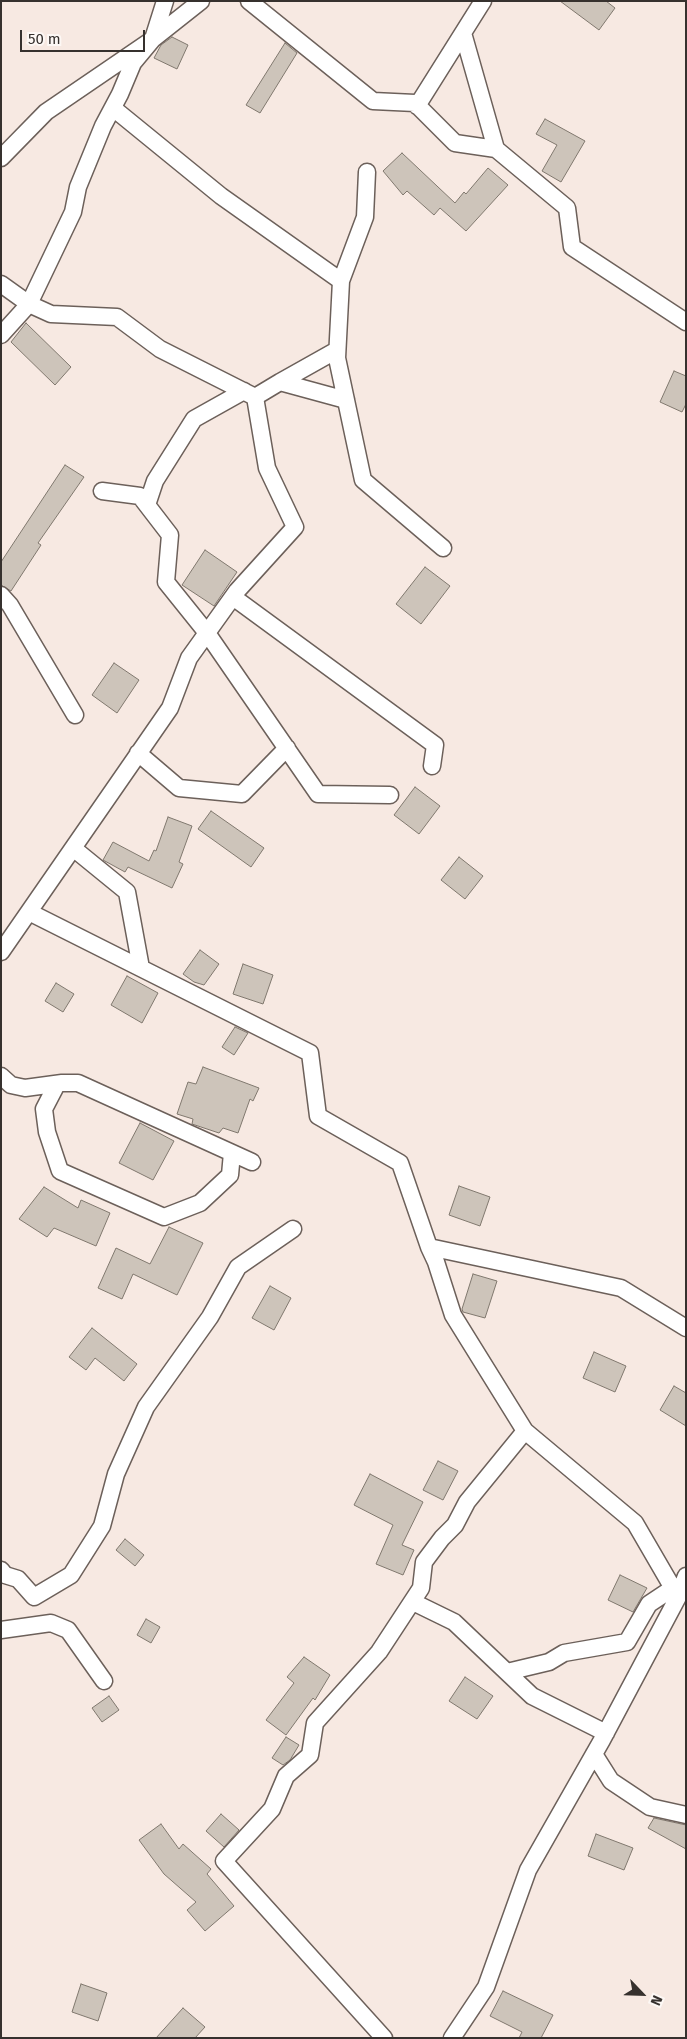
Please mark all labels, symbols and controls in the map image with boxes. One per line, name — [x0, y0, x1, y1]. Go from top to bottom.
scale bar — [22, 20, 148, 52]
text: 50 m — [28, 30, 61, 48]
north arrow — [617, 1969, 667, 2019]
text: N — [647, 1993, 666, 2008]

